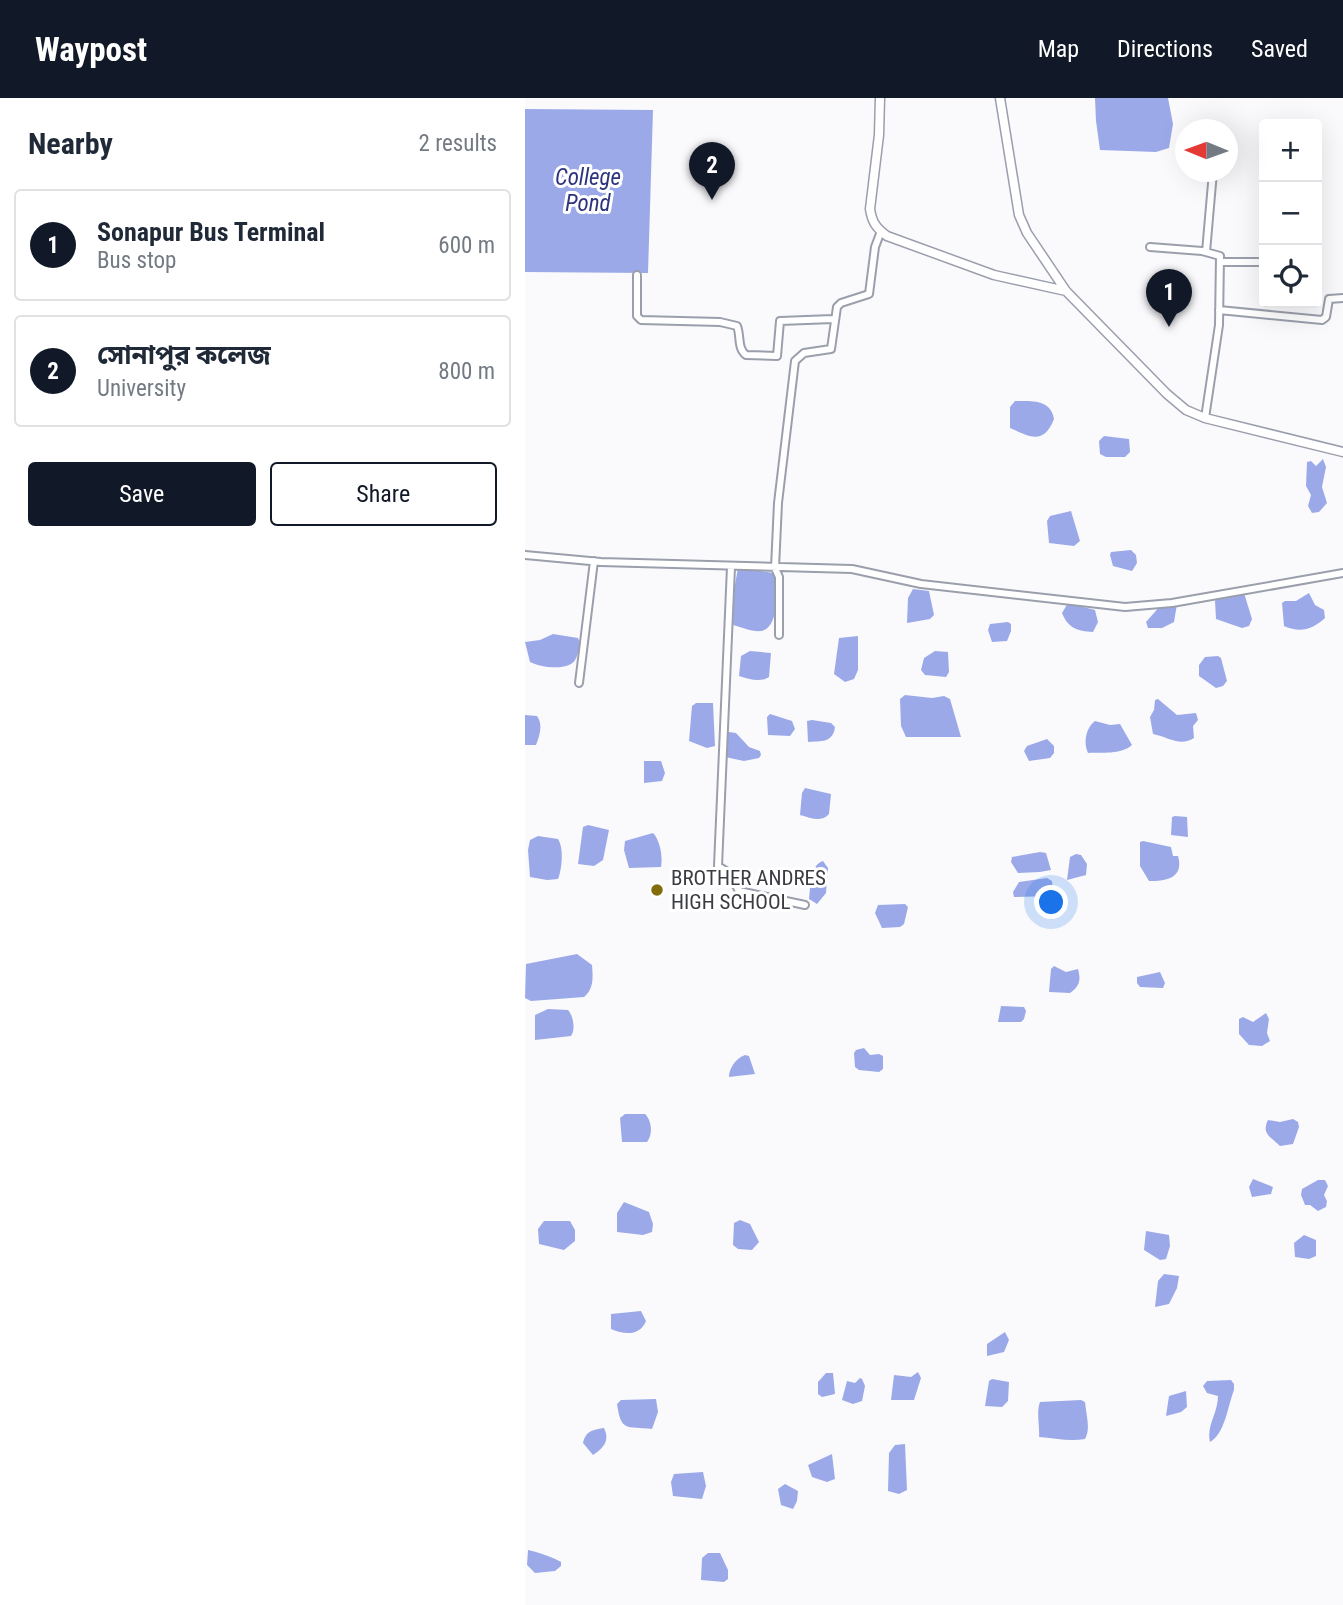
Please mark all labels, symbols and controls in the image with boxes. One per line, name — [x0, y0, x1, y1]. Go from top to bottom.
text: Waypost — [35, 30, 147, 69]
text: Map — [1038, 35, 1079, 63]
text: Directions — [1117, 35, 1213, 63]
text: Saved — [1251, 35, 1308, 63]
north arrow — [1175, 119, 1238, 182]
map controls — [1259, 119, 1322, 308]
button: + — [1259, 119, 1322, 182]
text: Nearby — [28, 126, 113, 161]
text: 2 results — [419, 130, 497, 157]
pin: 2 — [689, 142, 735, 200]
water label: College Pond — [555, 164, 621, 217]
button: − — [1259, 182, 1322, 245]
text: Sonapur Bus Terminal — [97, 217, 325, 247]
text: 1 — [47, 232, 59, 259]
text: 600 m — [438, 232, 495, 259]
button: locate — [1259, 245, 1322, 308]
text: Bus stop — [97, 247, 176, 274]
pin: 1 — [1146, 269, 1192, 327]
text: সোনাপুর কলেজ — [97, 340, 271, 370]
text: 2 — [47, 358, 59, 385]
text: 800 m — [438, 358, 495, 385]
text: University — [97, 375, 186, 402]
button: Save — [28, 462, 256, 526]
button: Share — [270, 462, 497, 526]
place label: BROTHER ANDRES HIGH SCHOOL — [671, 866, 826, 914]
marker: BROTHER ANDRES HIGH SCHOOL — [649, 882, 665, 898]
your location — [1034, 885, 1068, 919]

